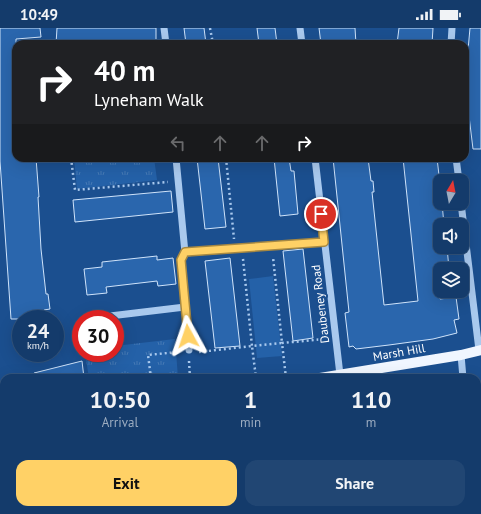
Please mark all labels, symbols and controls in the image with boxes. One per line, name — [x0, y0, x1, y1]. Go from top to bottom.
text: 10:49 — [20, 5, 58, 24]
text: 40 m — [94, 52, 155, 89]
icon: right — [28, 56, 80, 108]
text: Lyneham Walk — [94, 88, 204, 111]
icon: left — [167, 132, 189, 154]
icon: ahead — [209, 132, 231, 154]
icon: ahead — [251, 132, 273, 154]
icon: right — [293, 132, 315, 154]
north arrow — [433, 174, 469, 210]
map controls — [433, 174, 469, 298]
pin — [304, 197, 338, 231]
icon: arrive — [310, 203, 332, 225]
button: sound — [433, 218, 469, 254]
button: layers — [433, 262, 469, 298]
street label: Daubeney Road — [308, 264, 332, 344]
speed limit sign: 30 — [72, 310, 124, 362]
position arrow — [167, 315, 209, 357]
text: 24 — [27, 318, 49, 344]
text: km/h — [27, 339, 49, 352]
street label: Marsh Hill — [372, 340, 427, 364]
text: 10:50 — [90, 384, 150, 415]
text: 1 — [244, 384, 257, 415]
text: 110 — [351, 384, 391, 415]
text: Arrival — [102, 414, 138, 431]
text: min — [240, 414, 261, 431]
text: m — [366, 414, 376, 431]
button: Exit — [16, 460, 237, 506]
button: Share — [245, 460, 465, 506]

